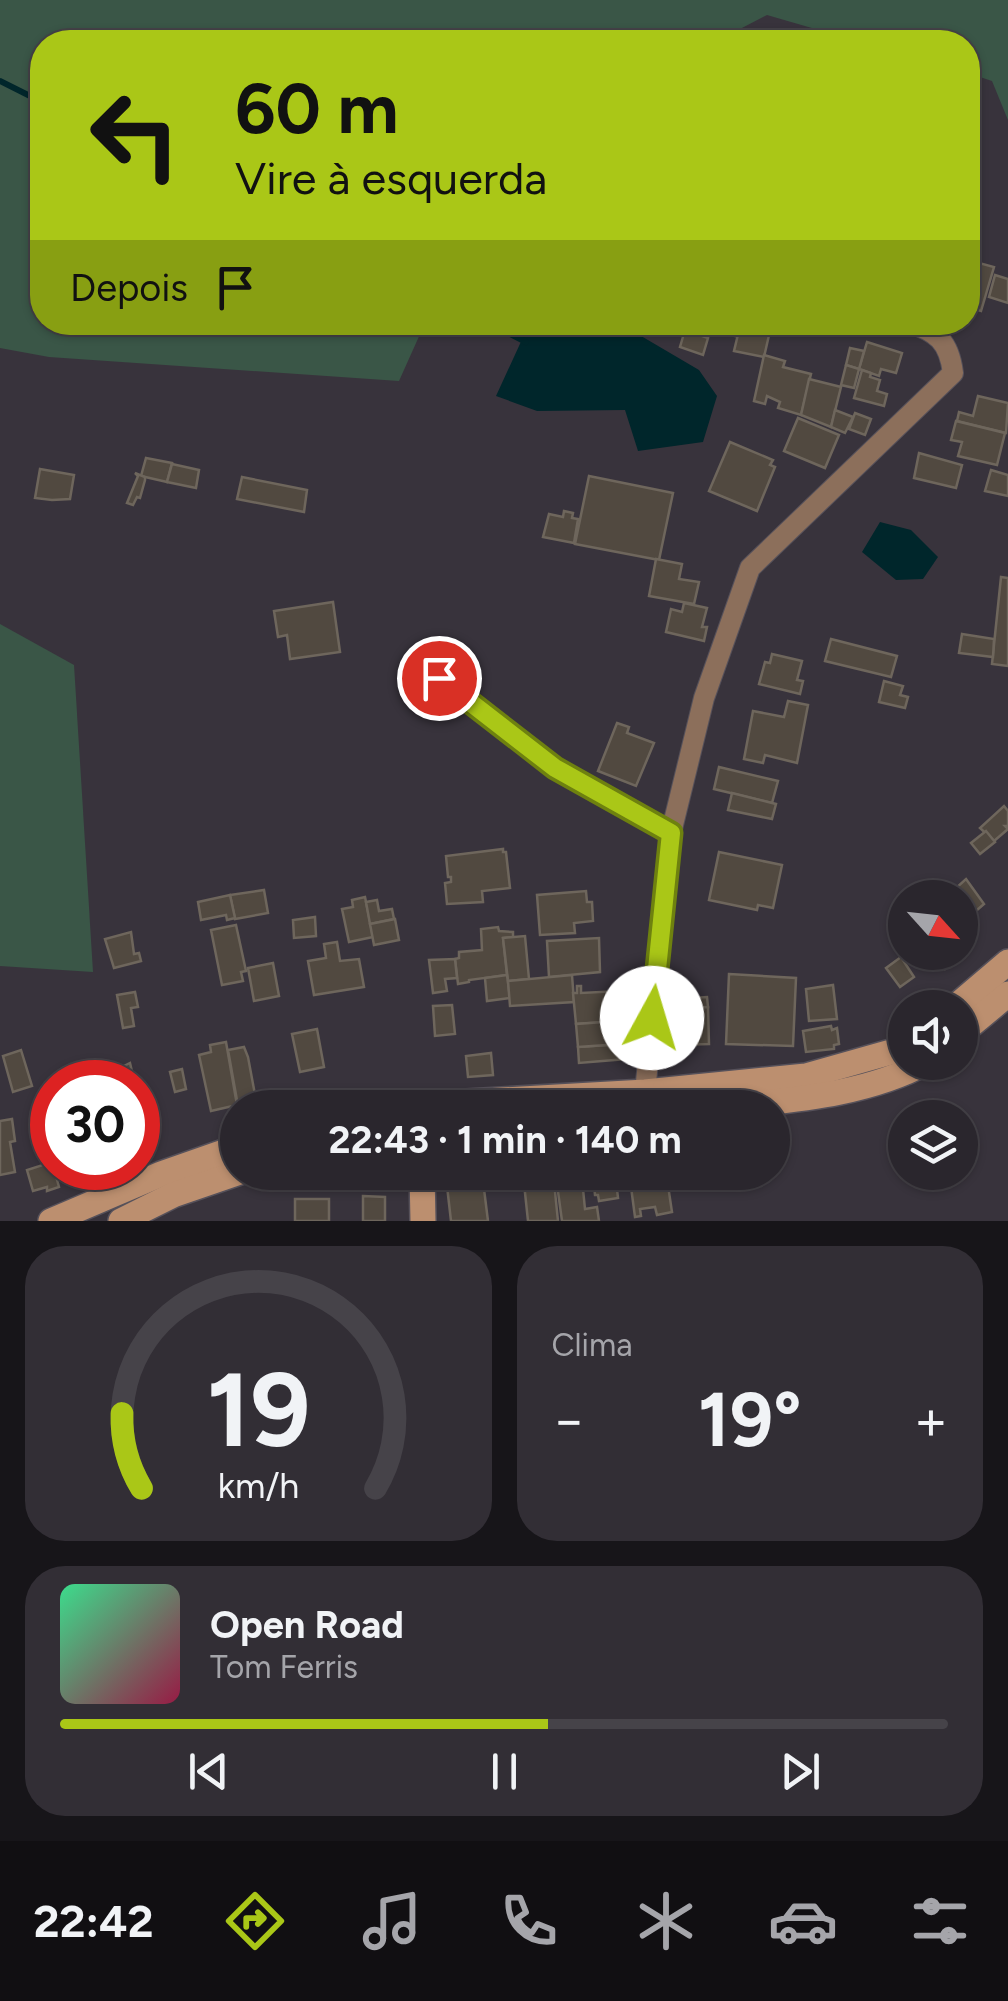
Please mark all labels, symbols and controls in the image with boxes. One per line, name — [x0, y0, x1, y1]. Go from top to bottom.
text: 60 m — [235, 66, 399, 151]
icon: left — [70, 70, 200, 200]
text: Vire à esquerda — [235, 151, 547, 205]
icon: arrive — [208, 260, 263, 315]
text: Depois — [70, 265, 188, 311]
pin — [397, 636, 482, 721]
icon: arrive — [412, 651, 467, 706]
north arrow — [888, 880, 978, 970]
map controls — [888, 880, 978, 1190]
position arrow — [600, 966, 704, 1070]
button: sound — [888, 990, 978, 1080]
speed limit sign: 30 — [30, 1060, 160, 1190]
button: layers — [888, 1100, 978, 1190]
text: 22:43 · 1 min · 140 m — [328, 1117, 682, 1163]
text: Clima — [552, 1326, 633, 1364]
text: 19 — [206, 1347, 310, 1472]
text: 19° — [698, 1375, 802, 1465]
text: − — [552, 1387, 586, 1453]
text: + — [914, 1387, 948, 1453]
text: km/h — [217, 1464, 299, 1507]
text: Open Road — [210, 1602, 404, 1648]
text: Tom Ferris — [210, 1648, 358, 1686]
icon: previous — [181, 1744, 236, 1799]
icon: pause — [477, 1744, 532, 1799]
icon: next — [773, 1744, 828, 1799]
icon: directions — [220, 1886, 290, 1956]
icon: music — [357, 1886, 427, 1956]
icon: phone — [494, 1886, 564, 1956]
icon: climate — [631, 1886, 701, 1956]
icon: car — [768, 1886, 838, 1956]
icon: filters — [905, 1886, 975, 1956]
text: 22:42 — [33, 1894, 154, 1948]

